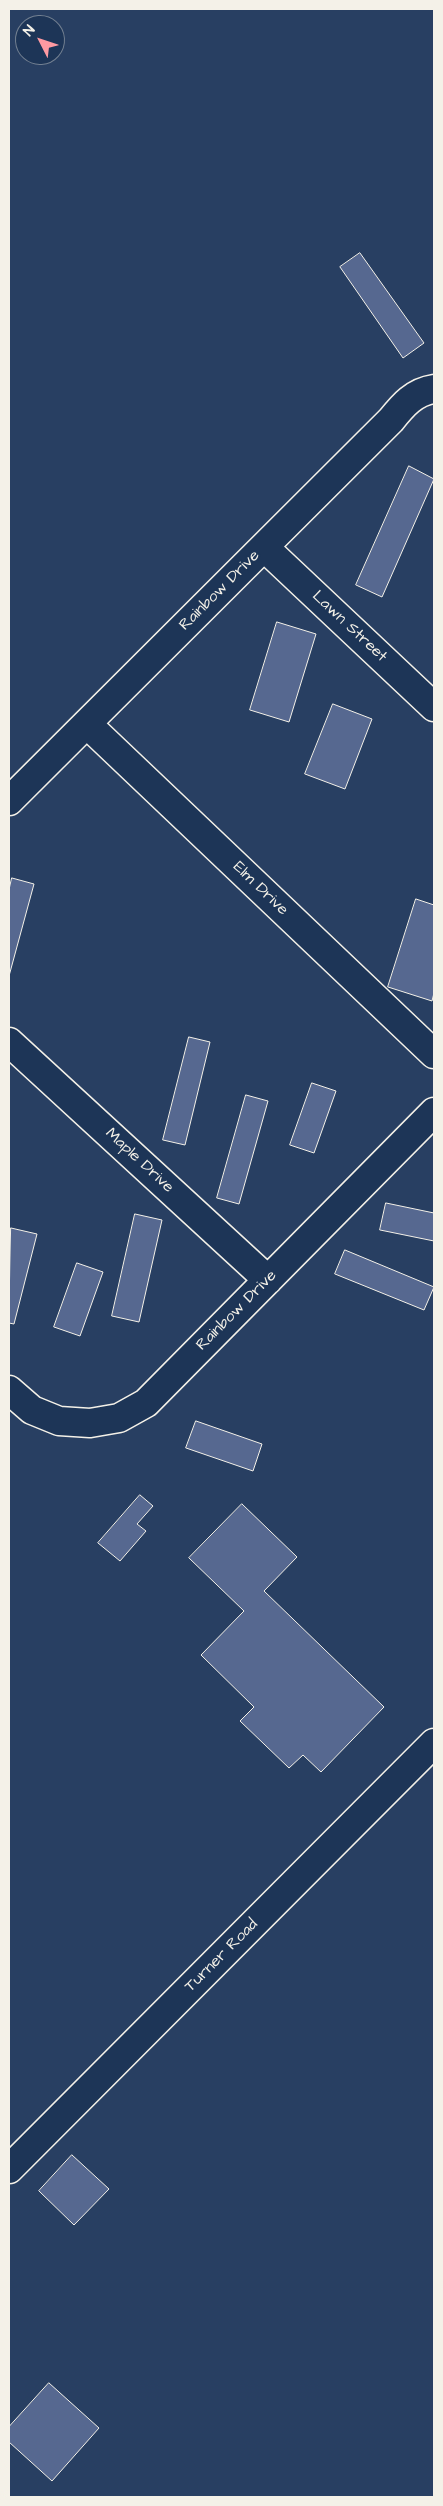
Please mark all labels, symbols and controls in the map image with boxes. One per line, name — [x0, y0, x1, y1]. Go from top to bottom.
north arrow — [15, 15, 65, 65]
text: N — [19, 21, 40, 41]
street label: Rainbow Drive — [176, 547, 264, 635]
street label: Lawn Street — [307, 587, 391, 667]
street label: Elm Drive — [228, 858, 292, 920]
street label: Maple Drive — [101, 1125, 177, 1197]
street label: Rainbow Drive — [193, 1267, 281, 1355]
street label: Turner Road — [181, 1915, 263, 1997]

